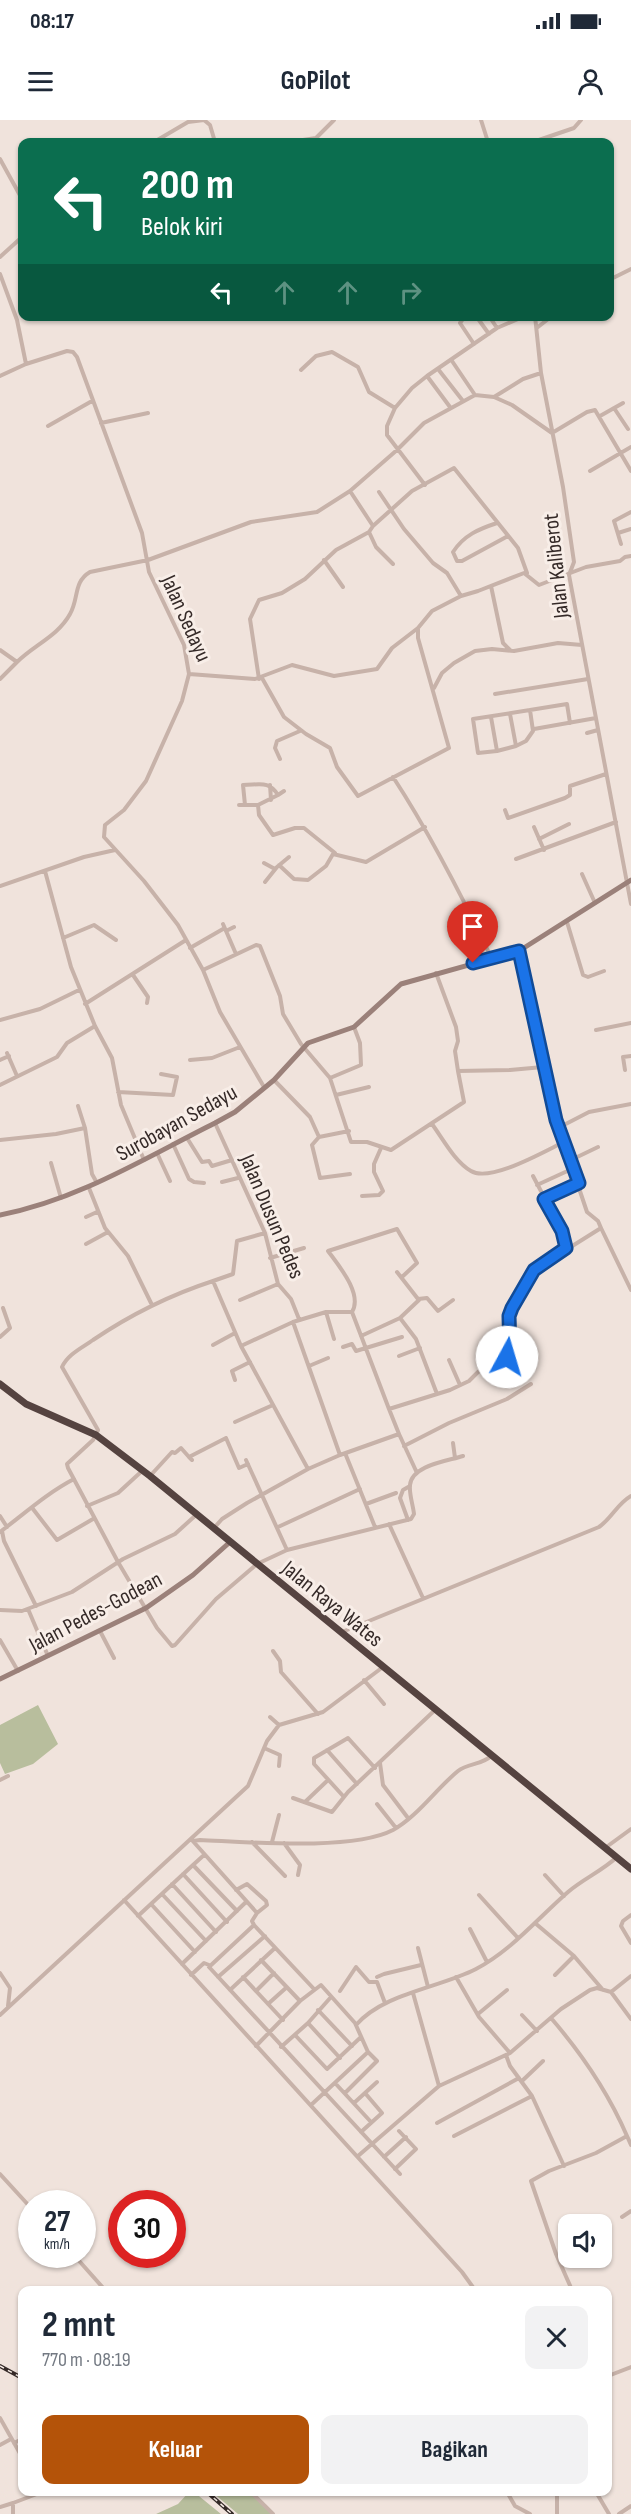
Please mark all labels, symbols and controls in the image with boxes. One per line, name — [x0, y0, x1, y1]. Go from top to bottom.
text: 08:17 — [30, 8, 74, 35]
icon: menu — [24, 65, 57, 98]
text: GoPilot — [281, 65, 350, 97]
icon: person — [574, 65, 607, 98]
text: 200 m — [141, 160, 234, 211]
icon: left — [42, 162, 120, 240]
text: Belok kiri — [141, 211, 223, 243]
icon: left — [205, 276, 238, 309]
icon: ahead — [268, 276, 301, 309]
icon: ahead — [331, 276, 364, 309]
icon: right — [394, 276, 427, 309]
street label: Jalan Kaliberot — [538, 512, 576, 621]
street label: Jalan Sedayu — [154, 570, 217, 666]
pin — [447, 901, 498, 963]
icon: arrive — [456, 910, 489, 943]
street label: Surobayan Sedayu — [112, 1079, 242, 1168]
street label: Jalan Dusun Pedes — [233, 1149, 310, 1283]
position arrow — [475, 1325, 539, 1389]
street label: Jalan Raya Wates — [275, 1555, 388, 1653]
street label: Jalan Pedes-Godean — [24, 1566, 167, 1659]
speed limit sign: 30 — [108, 2190, 186, 2268]
text: 27 — [44, 2204, 70, 2240]
map controls — [558, 2214, 612, 2268]
button: sound — [558, 2214, 612, 2268]
text: km/h — [44, 2235, 70, 2254]
text: 2 mnt — [42, 2304, 115, 2347]
button: close — [525, 2306, 588, 2369]
text: 770 m · 08:19 — [42, 2348, 131, 2372]
button: Keluar — [42, 2415, 309, 2484]
button: Bagikan — [321, 2415, 588, 2484]

